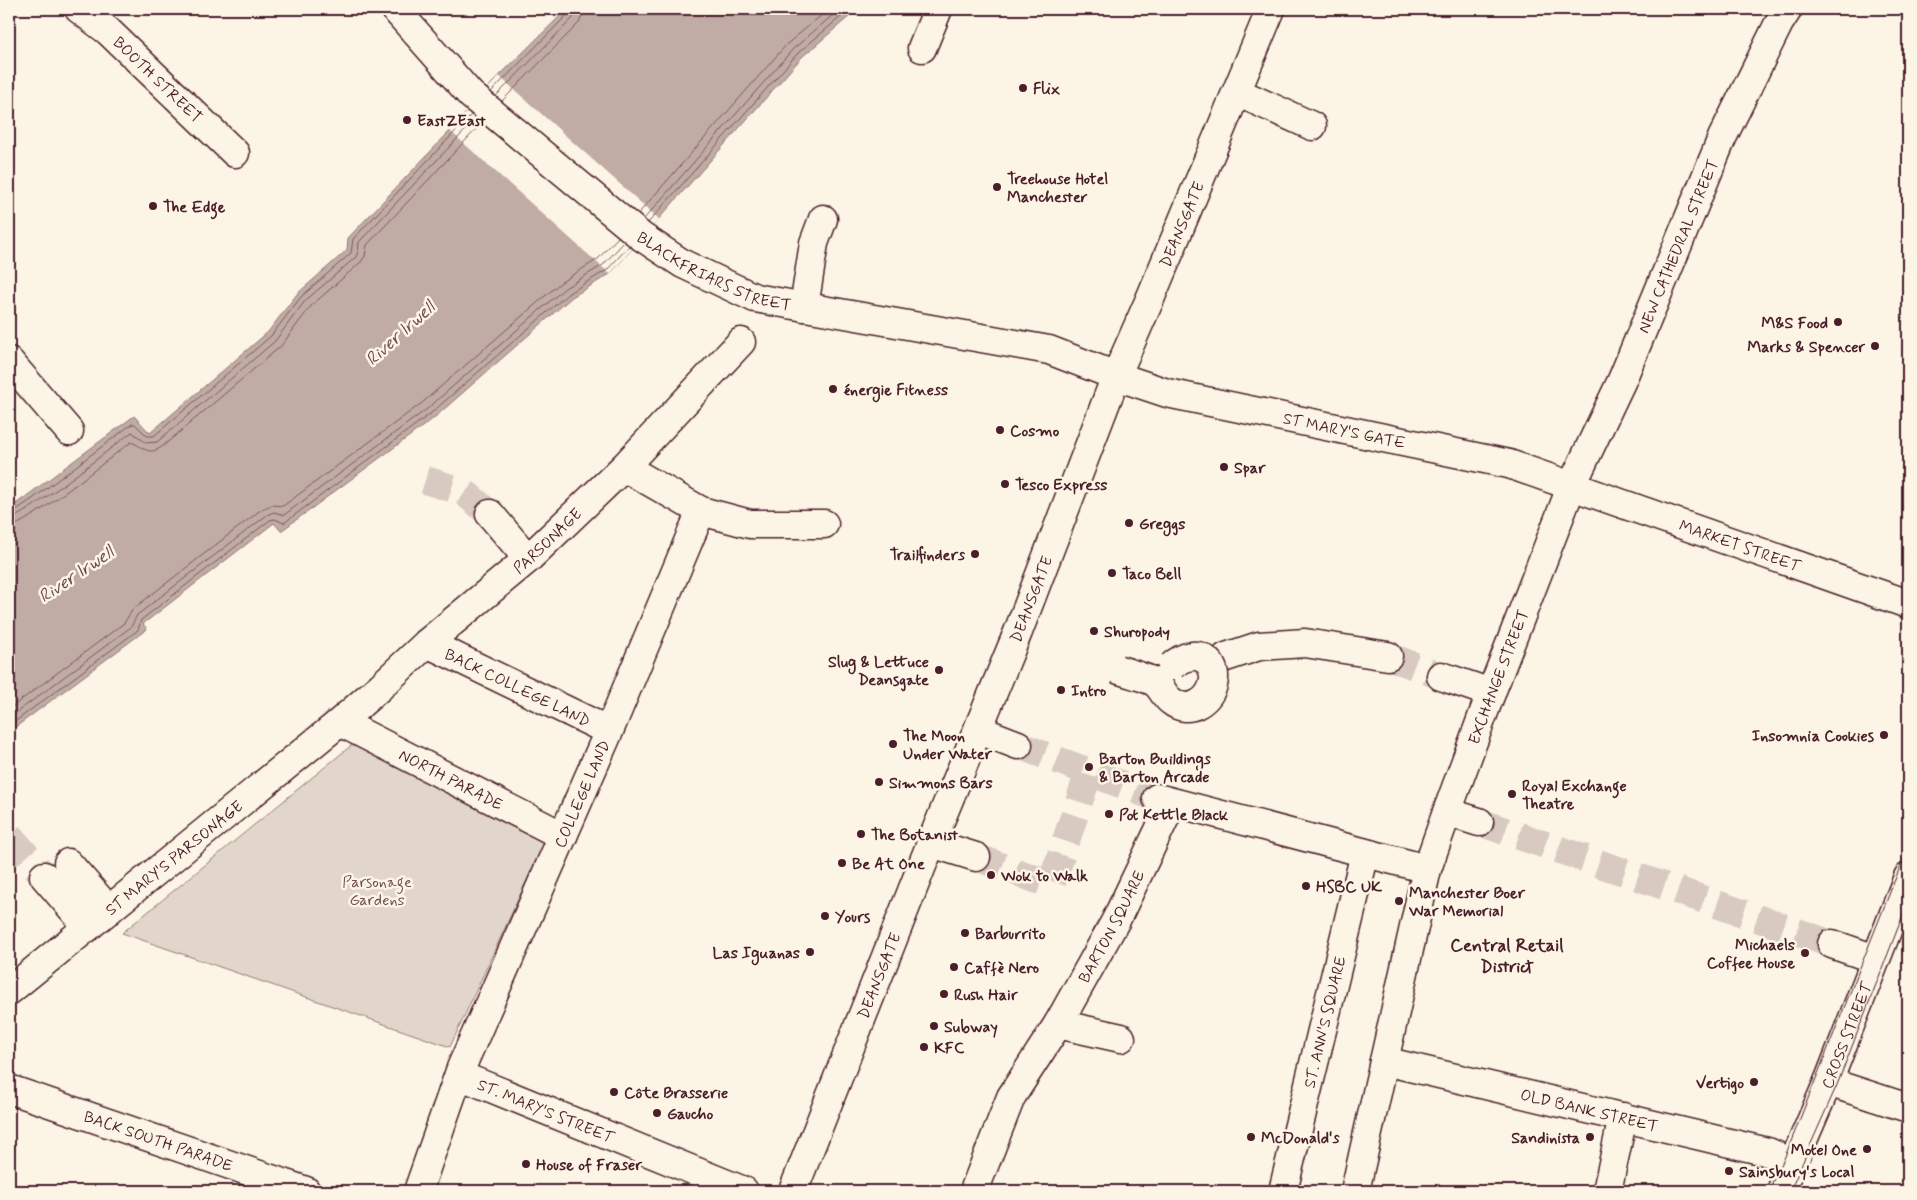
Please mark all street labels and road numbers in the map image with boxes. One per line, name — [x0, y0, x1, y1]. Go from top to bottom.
street label: BOOTH STREET — [108, 32, 206, 128]
street label: NEW CATHEDRAL STREET — [1634, 156, 1724, 337]
street label: DEANSGATE — [1155, 179, 1210, 271]
street label: BLACKFRIARS STREET — [632, 228, 793, 316]
street label: ST MARY'S GATE — [1281, 408, 1407, 454]
street label: PARSONAGE — [509, 504, 587, 579]
street label: MARKET STREET — [1676, 515, 1804, 578]
street label: DEANSGATE — [1006, 553, 1058, 646]
street label: EXCHANGE STREET — [1464, 607, 1535, 747]
street label: BACK COLLEGE LAND — [441, 644, 594, 732]
street label: COLLEGE LAND — [550, 737, 616, 851]
street label: NORTH PARADE — [395, 745, 506, 816]
street label: ST MARY'S PARSONAGE — [101, 796, 248, 921]
street label: BARTON SQUARE — [1074, 867, 1150, 987]
street label: DEANSGATE — [853, 930, 906, 1022]
street label: ST. ANN'S SQUARE — [1299, 954, 1352, 1090]
street label: CROSS STREET — [1817, 978, 1878, 1092]
street label: ST. MARY'S STREET — [474, 1075, 618, 1149]
street label: OLD BANK STREET — [1518, 1085, 1660, 1138]
street label: BACK SOUTH PARADE — [81, 1106, 235, 1177]

